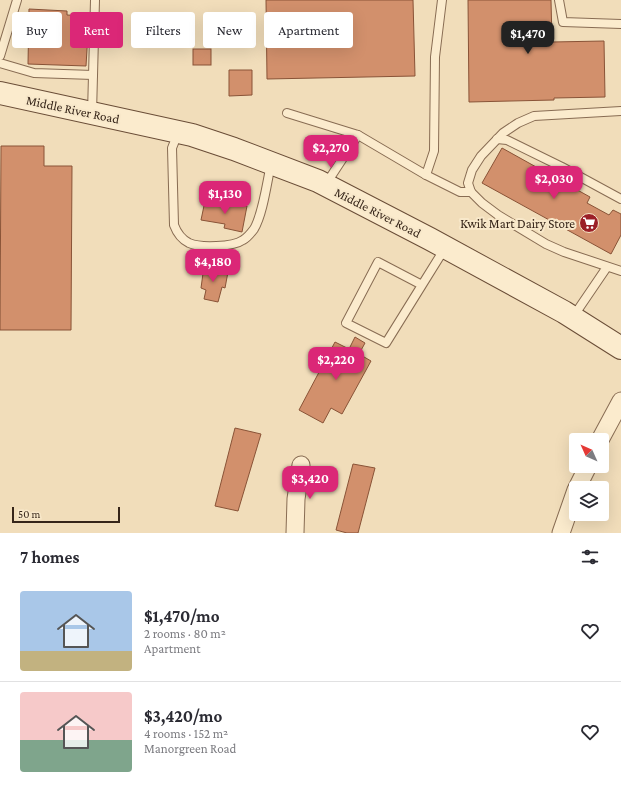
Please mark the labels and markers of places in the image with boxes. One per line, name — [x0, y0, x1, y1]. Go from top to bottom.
pin: $1,470 — [495, 21, 561, 55]
pin: $2,270 — [298, 135, 364, 169]
pin: $2,030 — [521, 166, 587, 200]
pin: $1,130 — [192, 181, 258, 215]
supermarket icon: Kwik Mart Dairy Store — [578, 212, 600, 234]
place label: Kwik Mart Dairy Store — [460, 216, 575, 231]
pin: $4,180 — [180, 249, 246, 283]
pin: $2,220 — [303, 347, 369, 381]
pin: $3,420 — [277, 466, 343, 500]

